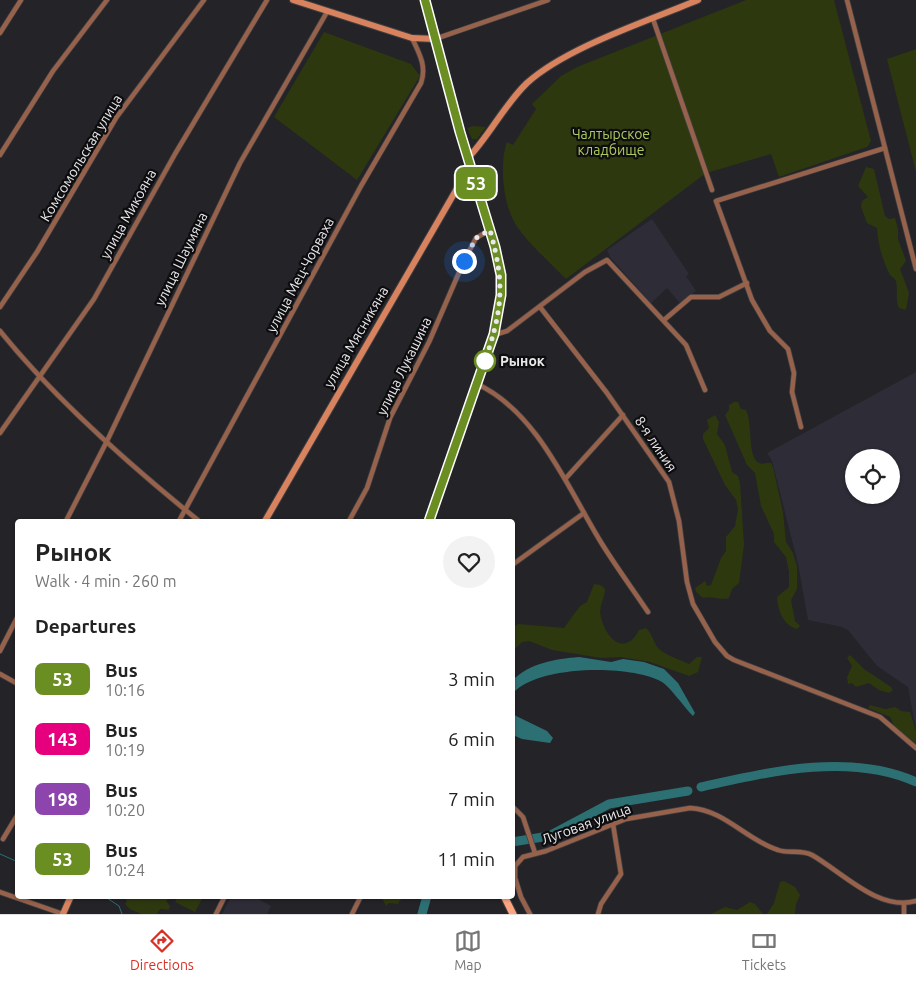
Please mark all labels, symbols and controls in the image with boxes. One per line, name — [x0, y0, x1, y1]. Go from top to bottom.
street label: Комсомольская улица — [37, 92, 125, 224]
park label: Чалтырское кладбище — [572, 126, 650, 158]
street label: улица Микояна — [97, 166, 159, 262]
line badge: 53 — [454, 167, 498, 199]
text: 53 — [466, 173, 486, 193]
street label: улица Шаумяна — [151, 210, 211, 308]
street label: улица Мец-Чорваха — [263, 215, 337, 335]
your location — [452, 249, 477, 274]
street label: улица Мясникяна — [320, 283, 392, 391]
street label: улица Лукашина — [373, 314, 435, 418]
marker: Рынок — [474, 350, 496, 372]
place label: Рынок — [500, 353, 545, 369]
street label: 8-я линия — [632, 413, 680, 475]
map controls — [845, 449, 900, 504]
button: locate — [845, 449, 900, 504]
button: heart — [443, 536, 495, 588]
text: Рынок — [35, 539, 112, 566]
text: Walk · 4 min · 260 m — [35, 572, 177, 590]
text: Departures — [35, 615, 136, 637]
text: Bus — [105, 659, 138, 681]
text: 3 min — [448, 668, 495, 690]
text: 53 — [52, 669, 73, 689]
text: 10:16 — [105, 681, 145, 699]
text: Bus — [105, 719, 138, 741]
text: 6 min — [448, 728, 495, 750]
text: 143 — [47, 729, 78, 749]
text: 10:19 — [105, 741, 145, 759]
text: Bus — [105, 779, 138, 801]
text: 7 min — [448, 788, 495, 810]
text: 198 — [47, 789, 78, 809]
street label: Луговая улица — [539, 800, 633, 848]
text: 10:20 — [105, 801, 145, 819]
text: Bus — [105, 839, 138, 861]
text: 11 min — [437, 848, 495, 870]
text: 53 — [52, 849, 73, 869]
text: 10:24 — [105, 861, 145, 879]
tab: Directions — [130, 927, 194, 973]
tab: Map — [454, 927, 482, 973]
tab: Tickets — [742, 927, 786, 973]

